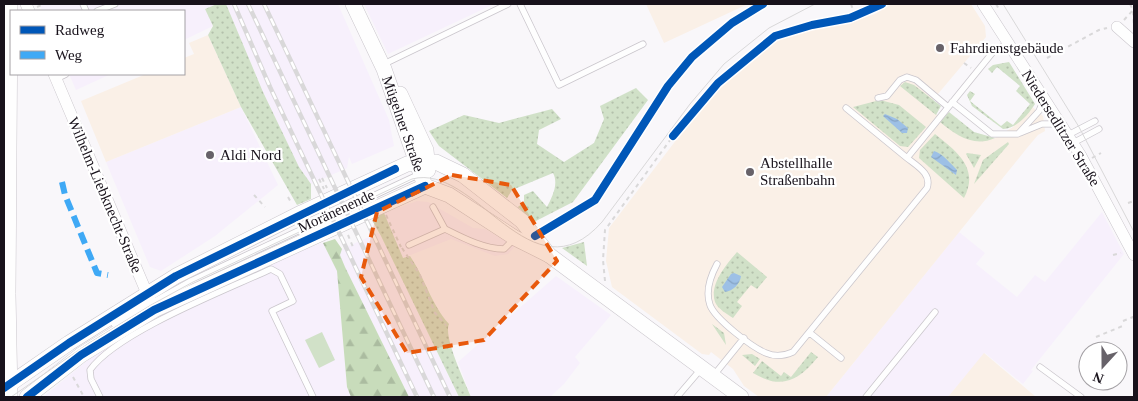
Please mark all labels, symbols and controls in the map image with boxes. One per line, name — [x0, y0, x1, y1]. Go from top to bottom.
legend — [10, 10, 185, 75]
text: Radweg — [55, 22, 105, 38]
place label: Fahrdienstgebäude — [950, 40, 1064, 56]
marker: Fahrdienstgebäude — [934, 42, 946, 54]
text: Weg — [55, 47, 83, 63]
street label: Niedersedlitzer Straße — [1019, 67, 1103, 189]
street label: Mügelner Straße — [379, 74, 427, 174]
street label: Wilhelm-Liebknecht-Straße — [65, 115, 145, 276]
place label: Aldi Nord — [220, 147, 282, 163]
marker: Aldi Nord — [204, 149, 216, 161]
place label: Abstellhalle Straßenbahn — [760, 155, 835, 188]
marker: Abstellhalle Straßenbahn — [744, 166, 756, 178]
street label: Moränenende — [295, 186, 377, 236]
north arrow — [1078, 341, 1128, 391]
text: N — [1091, 369, 1106, 386]

